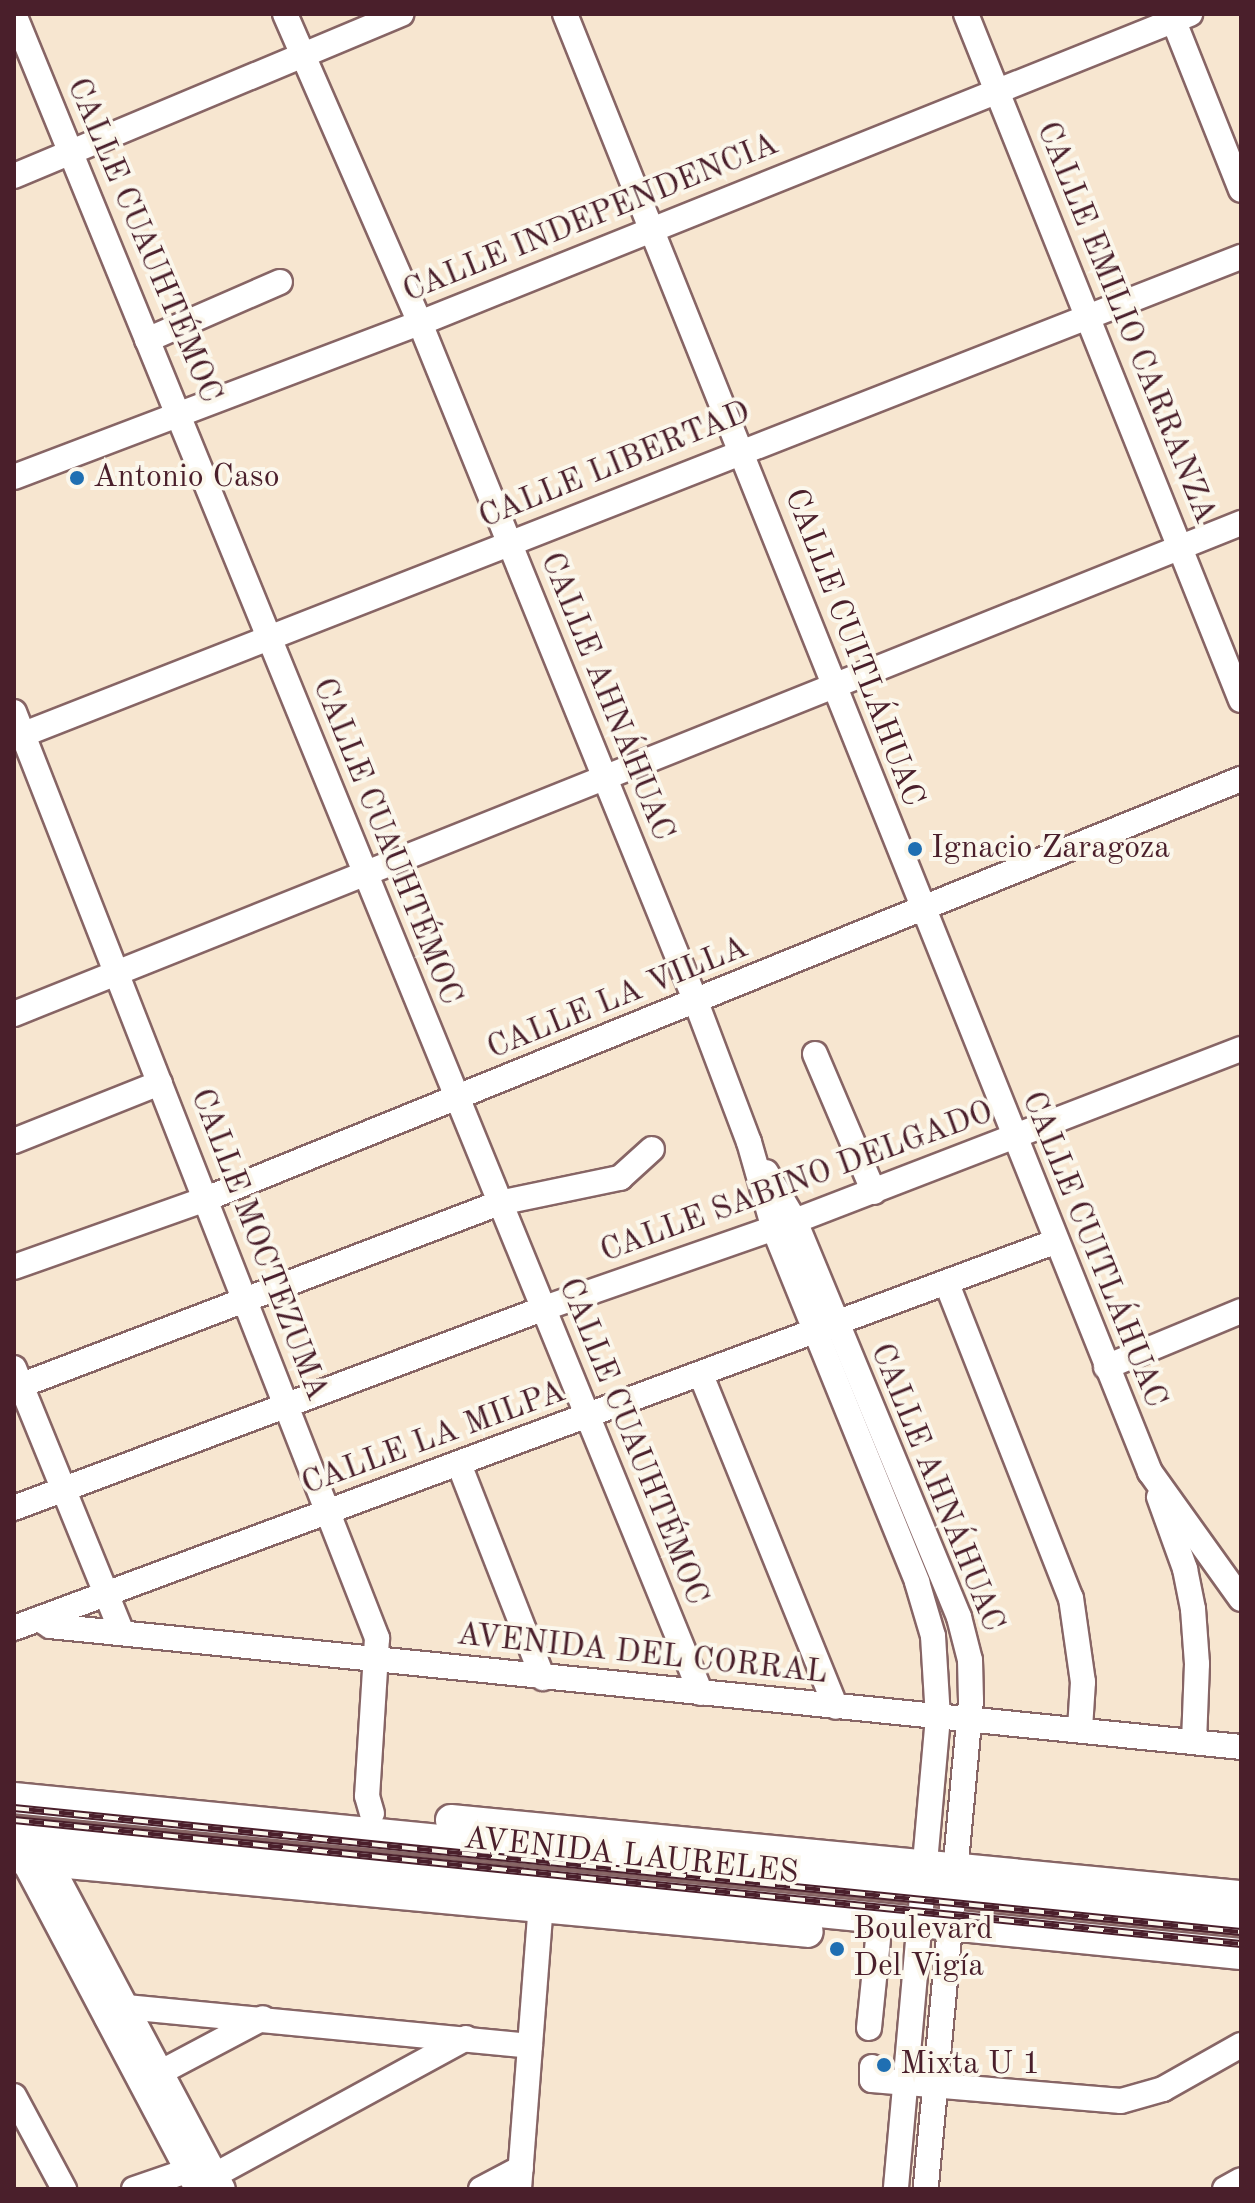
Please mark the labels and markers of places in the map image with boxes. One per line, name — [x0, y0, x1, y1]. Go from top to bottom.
place label: Antonio Caso — [93, 459, 280, 497]
marker: Antonio Caso — [68, 469, 86, 487]
place label: Ignacio Zaragoza — [931, 830, 1170, 868]
marker: Ignacio Zaragoza — [906, 840, 924, 858]
place label: Boulevard Del Vigía — [853, 1912, 993, 1987]
marker: Boulevard Del Vigía — [828, 1940, 846, 1958]
place label: Mixta U 1 — [900, 2046, 1041, 2084]
marker: Mixta U 1 — [875, 2056, 893, 2074]

